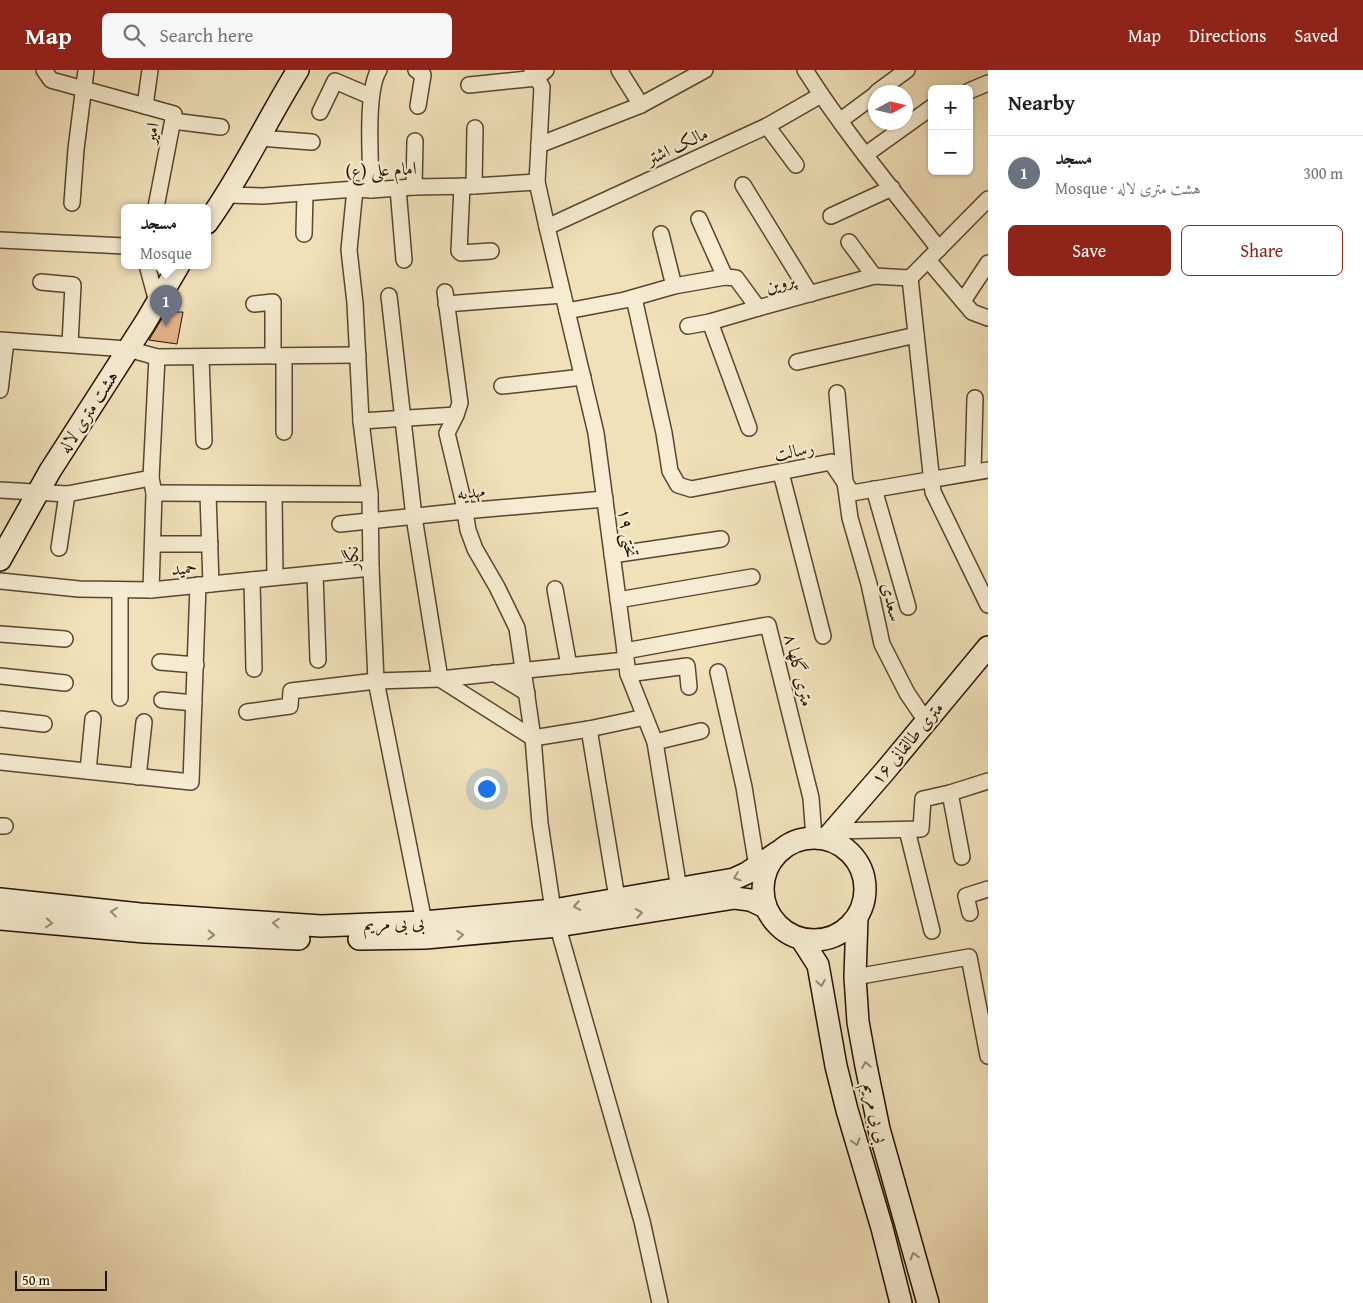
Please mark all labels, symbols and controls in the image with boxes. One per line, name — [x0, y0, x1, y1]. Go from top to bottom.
search box — [102, 13, 452, 58]
text: Map — [25, 18, 72, 53]
icon: search — [120, 21, 148, 49]
text: Search here — [160, 21, 253, 49]
text: Map — [1128, 22, 1161, 49]
text: Directions — [1189, 22, 1266, 49]
text: Saved — [1294, 22, 1338, 49]
north arrow — [868, 85, 913, 130]
map controls — [928, 85, 973, 175]
button: + — [928, 85, 973, 130]
text: Nearby — [1008, 87, 1075, 118]
street label: مالک اشتر — [639, 119, 712, 173]
street label: امیر — [135, 120, 166, 148]
button: − — [928, 130, 973, 175]
text: مسجد — [1055, 143, 1092, 171]
street label: امام علی (ع) — [345, 154, 418, 188]
text: 1 — [1020, 161, 1028, 185]
text: 300 m — [1303, 161, 1343, 185]
text: Mosque · هشت متری لاله — [1055, 176, 1201, 200]
popup — [121, 204, 211, 269]
text: مسجد — [140, 208, 177, 236]
button: Save — [1008, 225, 1171, 276]
button: Share — [1181, 225, 1343, 276]
text: Mosque — [140, 241, 192, 265]
street label: پروین — [762, 265, 800, 300]
pin: 1 — [150, 285, 182, 326]
street label: هشت متری لاله — [51, 365, 125, 459]
street label: رسالت — [771, 433, 816, 468]
street label: مهدیه — [456, 477, 487, 506]
street label: تختی ۱۹ — [612, 506, 645, 559]
street label: نگار — [338, 546, 365, 572]
street label: حمید — [170, 553, 198, 582]
street label: سعدی — [875, 580, 910, 624]
street label: ۸ متری گلها — [777, 631, 822, 709]
street label: ۱۶ متری طالقانی — [864, 695, 949, 790]
your location — [474, 776, 500, 802]
one-way arrow — [733, 871, 742, 881]
one-way arrow — [573, 900, 581, 910]
one-way arrow — [109, 906, 117, 917]
street label: بی بی مریم — [363, 908, 426, 940]
one-way arrow — [635, 908, 643, 919]
one-way arrow — [45, 917, 53, 928]
one-way arrow — [271, 917, 279, 928]
one-way arrow — [457, 929, 465, 940]
one-way arrow — [207, 930, 215, 940]
one-way arrow — [816, 979, 826, 988]
one-way arrow — [861, 1060, 871, 1069]
street label: بی بی مریم — [854, 1080, 897, 1147]
one-way arrow — [851, 1137, 861, 1145]
one-way arrow — [910, 1253, 920, 1261]
scale bar — [15, 1268, 108, 1291]
text: 50 m — [22, 1270, 50, 1290]

